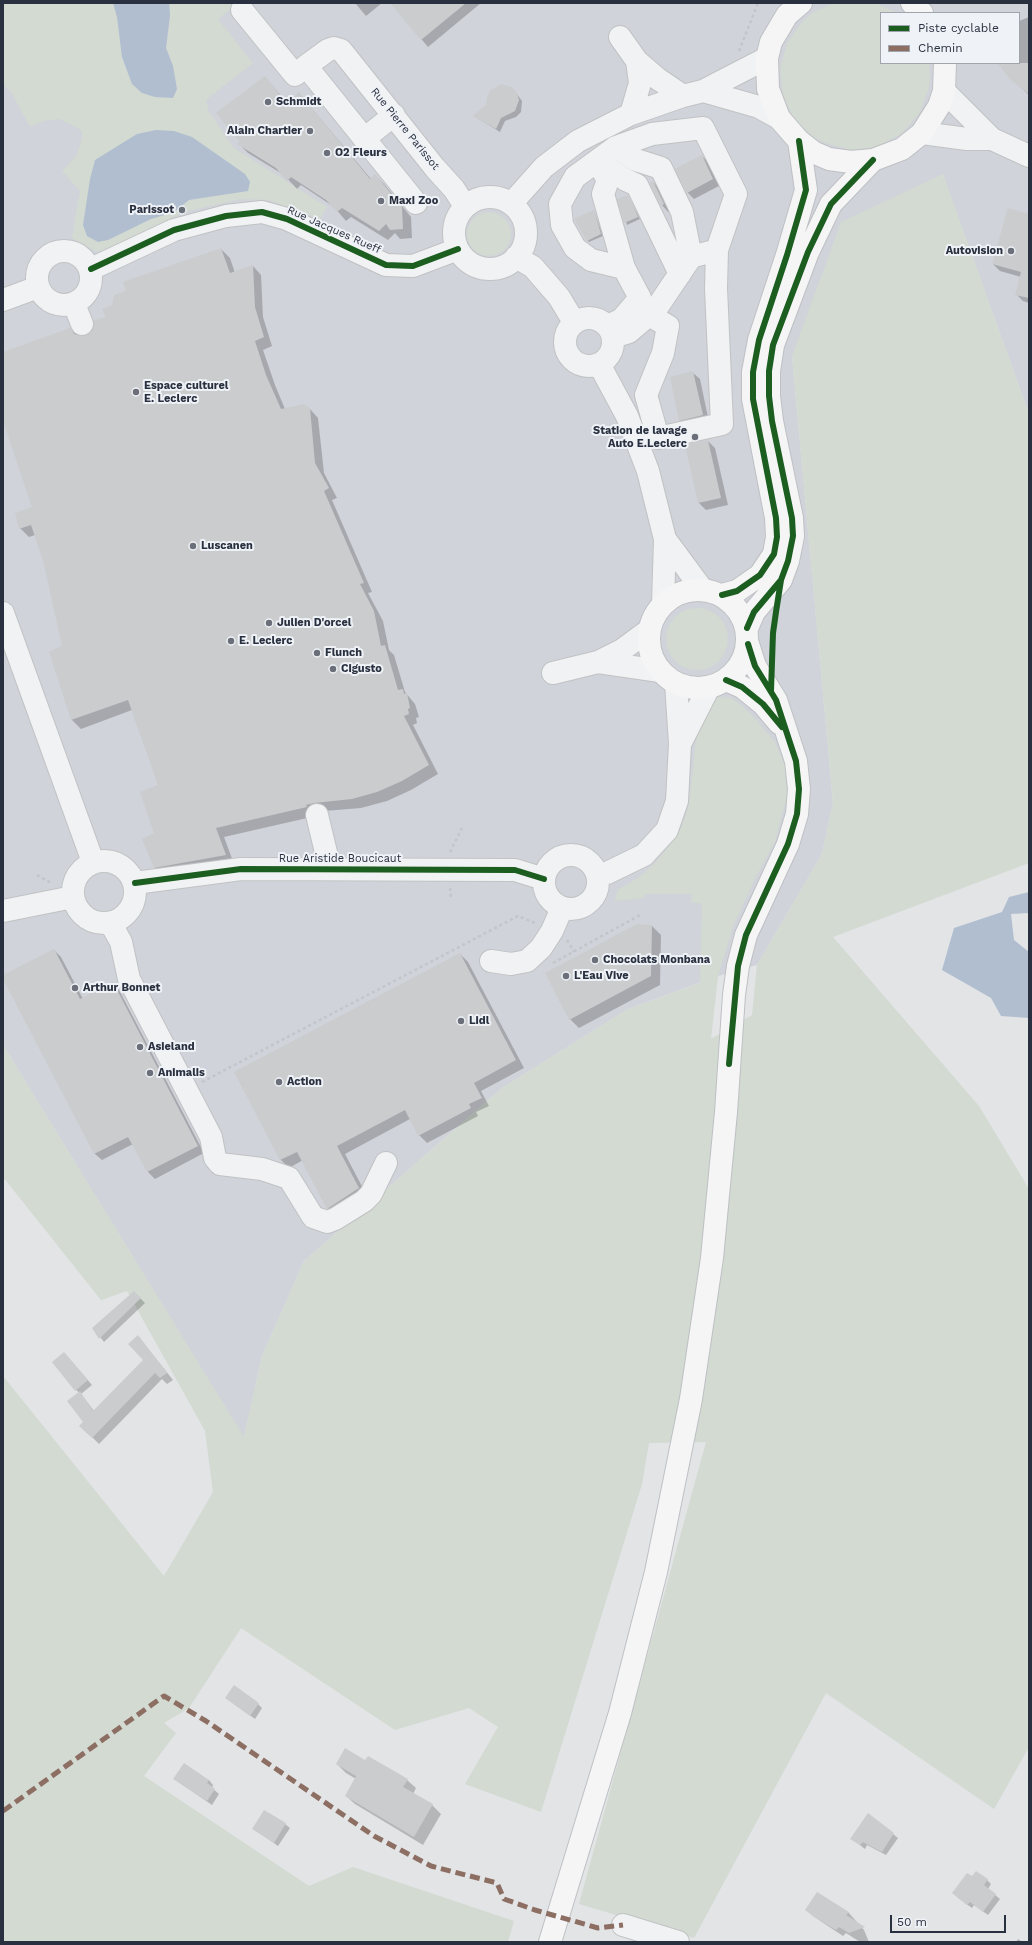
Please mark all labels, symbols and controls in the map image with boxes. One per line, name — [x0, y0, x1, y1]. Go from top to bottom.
legend — [880, 12, 1020, 64]
text: Piste cyclable — [918, 21, 999, 35]
text: Chemin — [918, 41, 963, 55]
street label: Rue Pierre Parissot — [368, 85, 442, 173]
place label: Schmidt — [276, 95, 321, 109]
marker: Schmidt — [263, 97, 273, 107]
place label: Alain Chartier — [227, 124, 302, 138]
marker: Alain Chartier — [305, 126, 315, 136]
place label: O2 Fleurs — [335, 146, 387, 160]
marker: O2 Fleurs — [322, 148, 332, 158]
place label: Maxi Zoo — [389, 194, 438, 208]
marker: Maxi Zoo — [376, 196, 386, 206]
place label: Parissot — [129, 203, 174, 217]
street label: Rue Jacques Rueff — [285, 203, 383, 257]
marker: Parissot — [177, 205, 187, 215]
place label: Autovision — [946, 244, 1003, 258]
marker: Autovision — [1006, 246, 1016, 256]
place label: Espace culturel E. Leclerc — [144, 379, 228, 405]
marker: Espace culturel E. Leclerc — [131, 387, 141, 397]
place label: Station de lavage Auto E.Leclerc — [593, 424, 687, 450]
marker: Station de lavage Auto E.Leclerc — [690, 432, 700, 442]
place label: Luscanen — [201, 539, 253, 553]
marker: Luscanen — [188, 541, 198, 551]
place label: Julien D'orcel — [277, 616, 351, 630]
marker: Julien D'orcel — [264, 618, 274, 628]
place label: E. Leclerc — [239, 634, 292, 648]
marker: E. Leclerc — [226, 636, 236, 646]
place label: Flunch — [325, 646, 362, 660]
marker: Flunch — [312, 648, 322, 658]
place label: Cigusto — [341, 662, 382, 676]
marker: Cigusto — [328, 664, 338, 674]
street label: Rue Aristide Boucicaut — [279, 852, 401, 866]
place label: Chocolats Monbana — [603, 953, 710, 967]
marker: Chocolats Monbana — [590, 955, 600, 965]
place label: L'Eau Vive — [574, 969, 629, 983]
marker: L'Eau Vive — [561, 971, 571, 981]
place label: Arthur Bonnet — [83, 981, 160, 995]
marker: Arthur Bonnet — [70, 983, 80, 993]
place label: Lidl — [469, 1014, 489, 1028]
marker: Lidl — [456, 1016, 466, 1026]
place label: Asieland — [148, 1040, 195, 1054]
marker: Asieland — [135, 1042, 145, 1052]
place label: Animalis — [158, 1066, 205, 1080]
marker: Animalis — [145, 1068, 155, 1078]
place label: Action — [287, 1075, 322, 1089]
marker: Action — [274, 1077, 284, 1087]
scale bar — [892, 1907, 1008, 1933]
text: 50 m — [897, 1915, 927, 1929]

